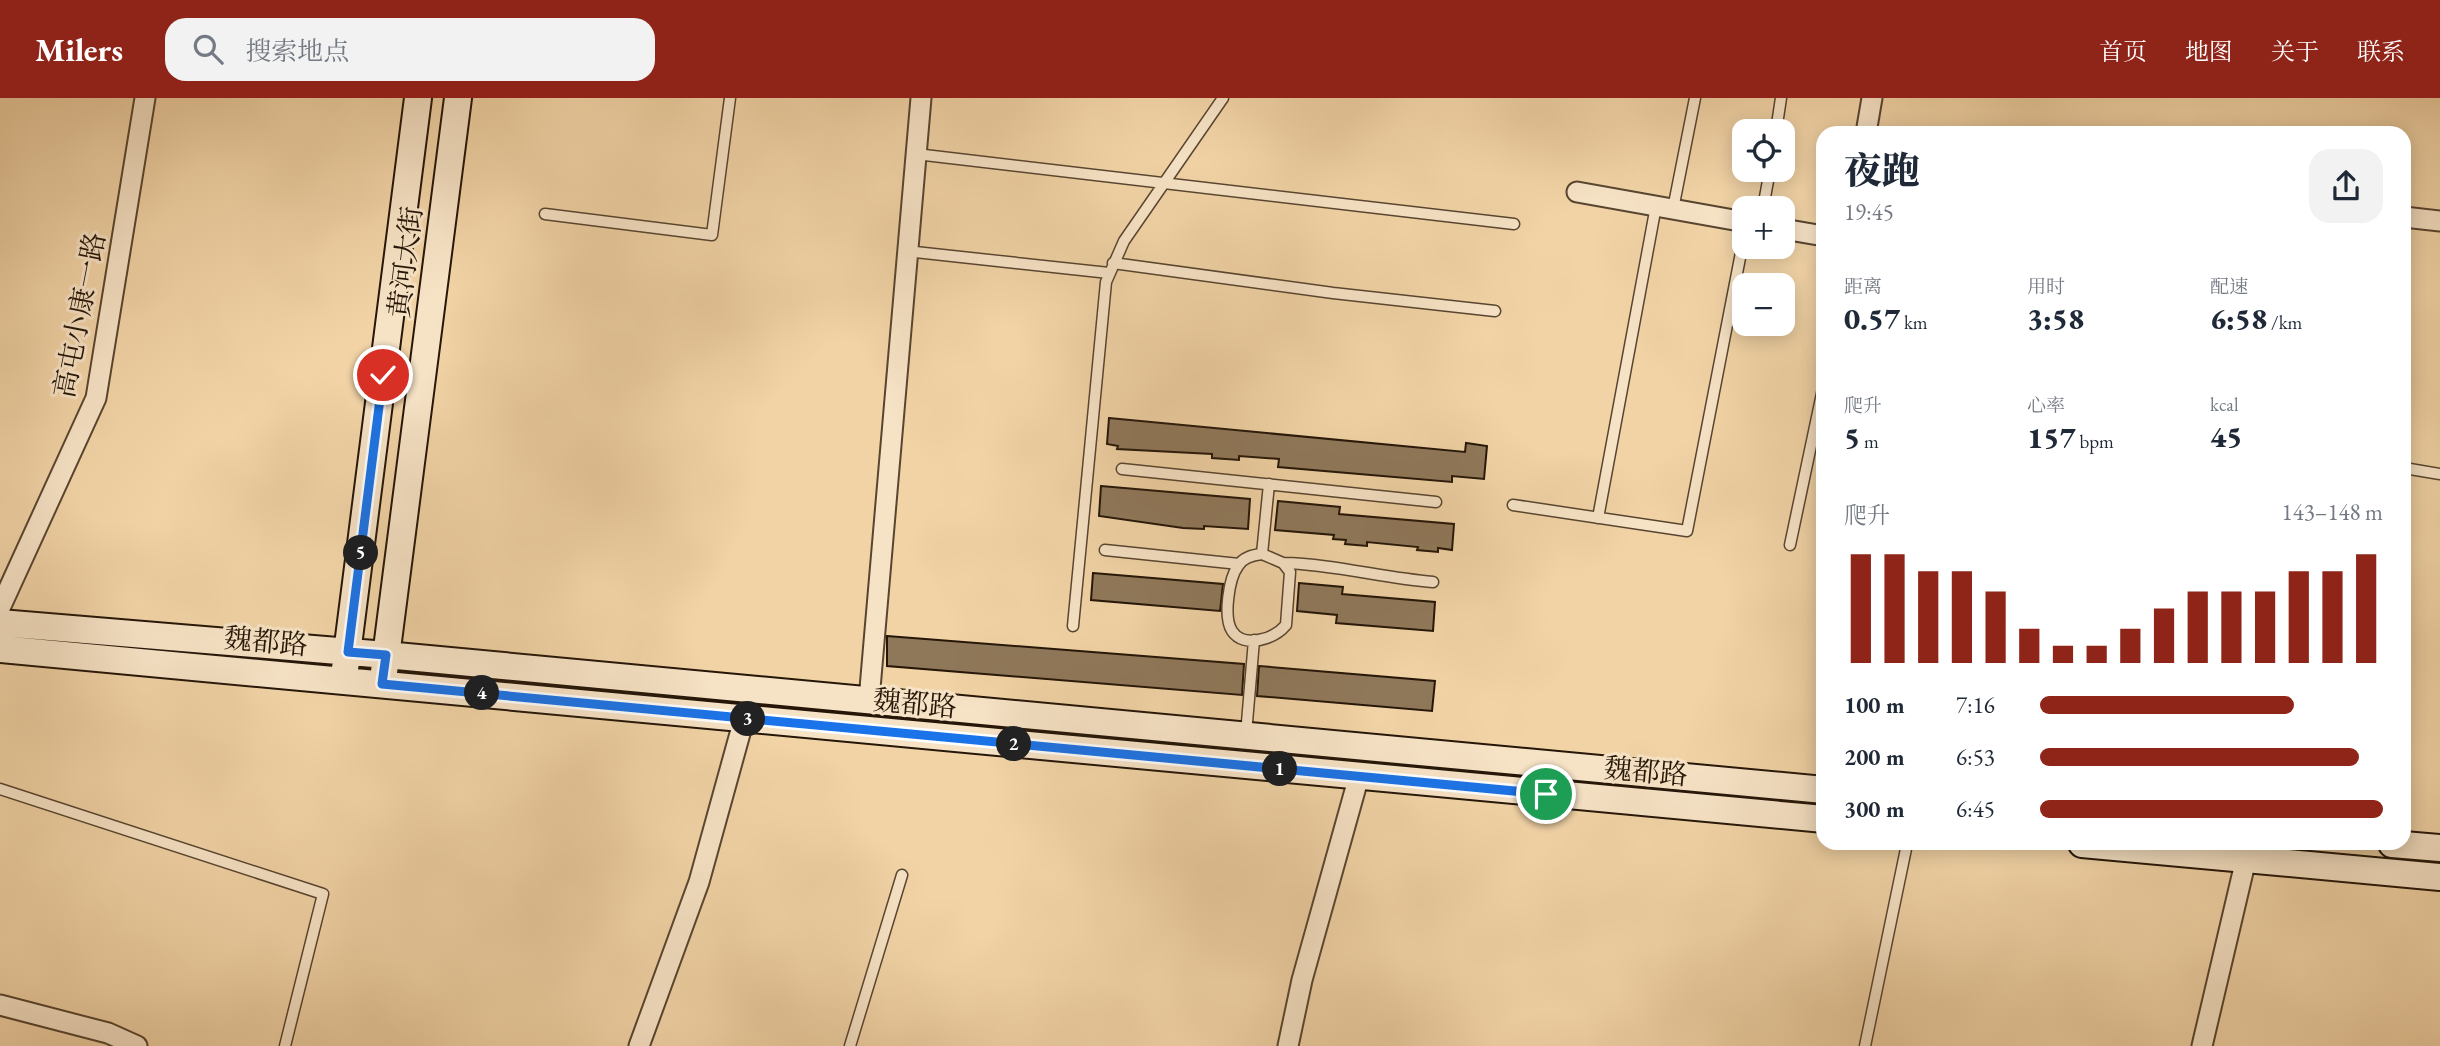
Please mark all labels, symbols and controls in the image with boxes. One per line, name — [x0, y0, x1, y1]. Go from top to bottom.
search box — [165, 18, 655, 81]
text: Milers — [35, 28, 123, 71]
icon: search — [189, 30, 227, 68]
text: 搜索地点 — [245, 34, 349, 68]
text: 首页 — [2099, 36, 2147, 67]
text: 地图 — [2185, 36, 2233, 67]
text: 关于 — [2271, 36, 2319, 67]
text: 联系 — [2357, 36, 2405, 67]
map controls — [1732, 119, 1795, 336]
button: locate — [1732, 119, 1795, 182]
text: 夜跑 — [1844, 146, 1920, 195]
button: share — [2309, 149, 2383, 223]
button: + — [1732, 196, 1795, 259]
text: 19:45 — [1844, 197, 1894, 227]
street label: 黄河大街 — [380, 204, 430, 320]
street label: 高屯小康一路 — [45, 229, 113, 401]
button: − — [1732, 273, 1795, 336]
text: 距离 — [1844, 274, 1882, 299]
text: 用时 — [2027, 274, 2065, 299]
text: 配速 — [2210, 274, 2248, 299]
text: 0.57 — [1844, 299, 1900, 338]
text: 3:58 — [2027, 299, 2084, 338]
text: 6:58 — [2210, 299, 2267, 338]
text: km — [1900, 310, 1928, 335]
text: /km — [2267, 310, 2302, 335]
pin — [353, 345, 413, 405]
icon: check — [364, 356, 402, 394]
text: kcal — [2210, 392, 2239, 417]
text: 爬升 — [1844, 393, 1882, 418]
text: 心率 — [2027, 393, 2065, 418]
text: 45 — [2210, 417, 2242, 456]
text: 5 — [1844, 418, 1860, 457]
text: 157 — [2027, 418, 2076, 457]
text: m — [1860, 429, 1879, 454]
text: bpm — [2076, 429, 2114, 454]
text: 143–148 m — [2282, 497, 2383, 527]
text: 爬升 — [1844, 500, 1890, 530]
pin: 5 — [344, 536, 378, 570]
text: 5 — [355, 540, 366, 565]
street label: 魏都路 — [223, 619, 309, 663]
pin: 4 — [464, 676, 500, 710]
text: 4 — [476, 680, 487, 705]
street label: 魏都路 — [872, 681, 958, 725]
text: 100 m — [1844, 690, 1905, 720]
text: 7:16 — [1956, 690, 1995, 720]
pin: 3 — [730, 702, 766, 736]
text: 3 — [742, 706, 753, 731]
pin: 2 — [996, 726, 1032, 762]
text: 2 — [1008, 731, 1019, 756]
text: 200 m — [1844, 742, 1905, 772]
text: 6:53 — [1956, 742, 1995, 772]
street label: 魏都路 — [1603, 749, 1689, 793]
pin: 1 — [1262, 752, 1298, 786]
text: 1 — [1274, 756, 1285, 781]
pin — [1516, 764, 1576, 824]
icon: arrive — [1527, 775, 1565, 813]
text: 300 m — [1844, 794, 1905, 824]
text: 6:45 — [1956, 794, 1995, 824]

